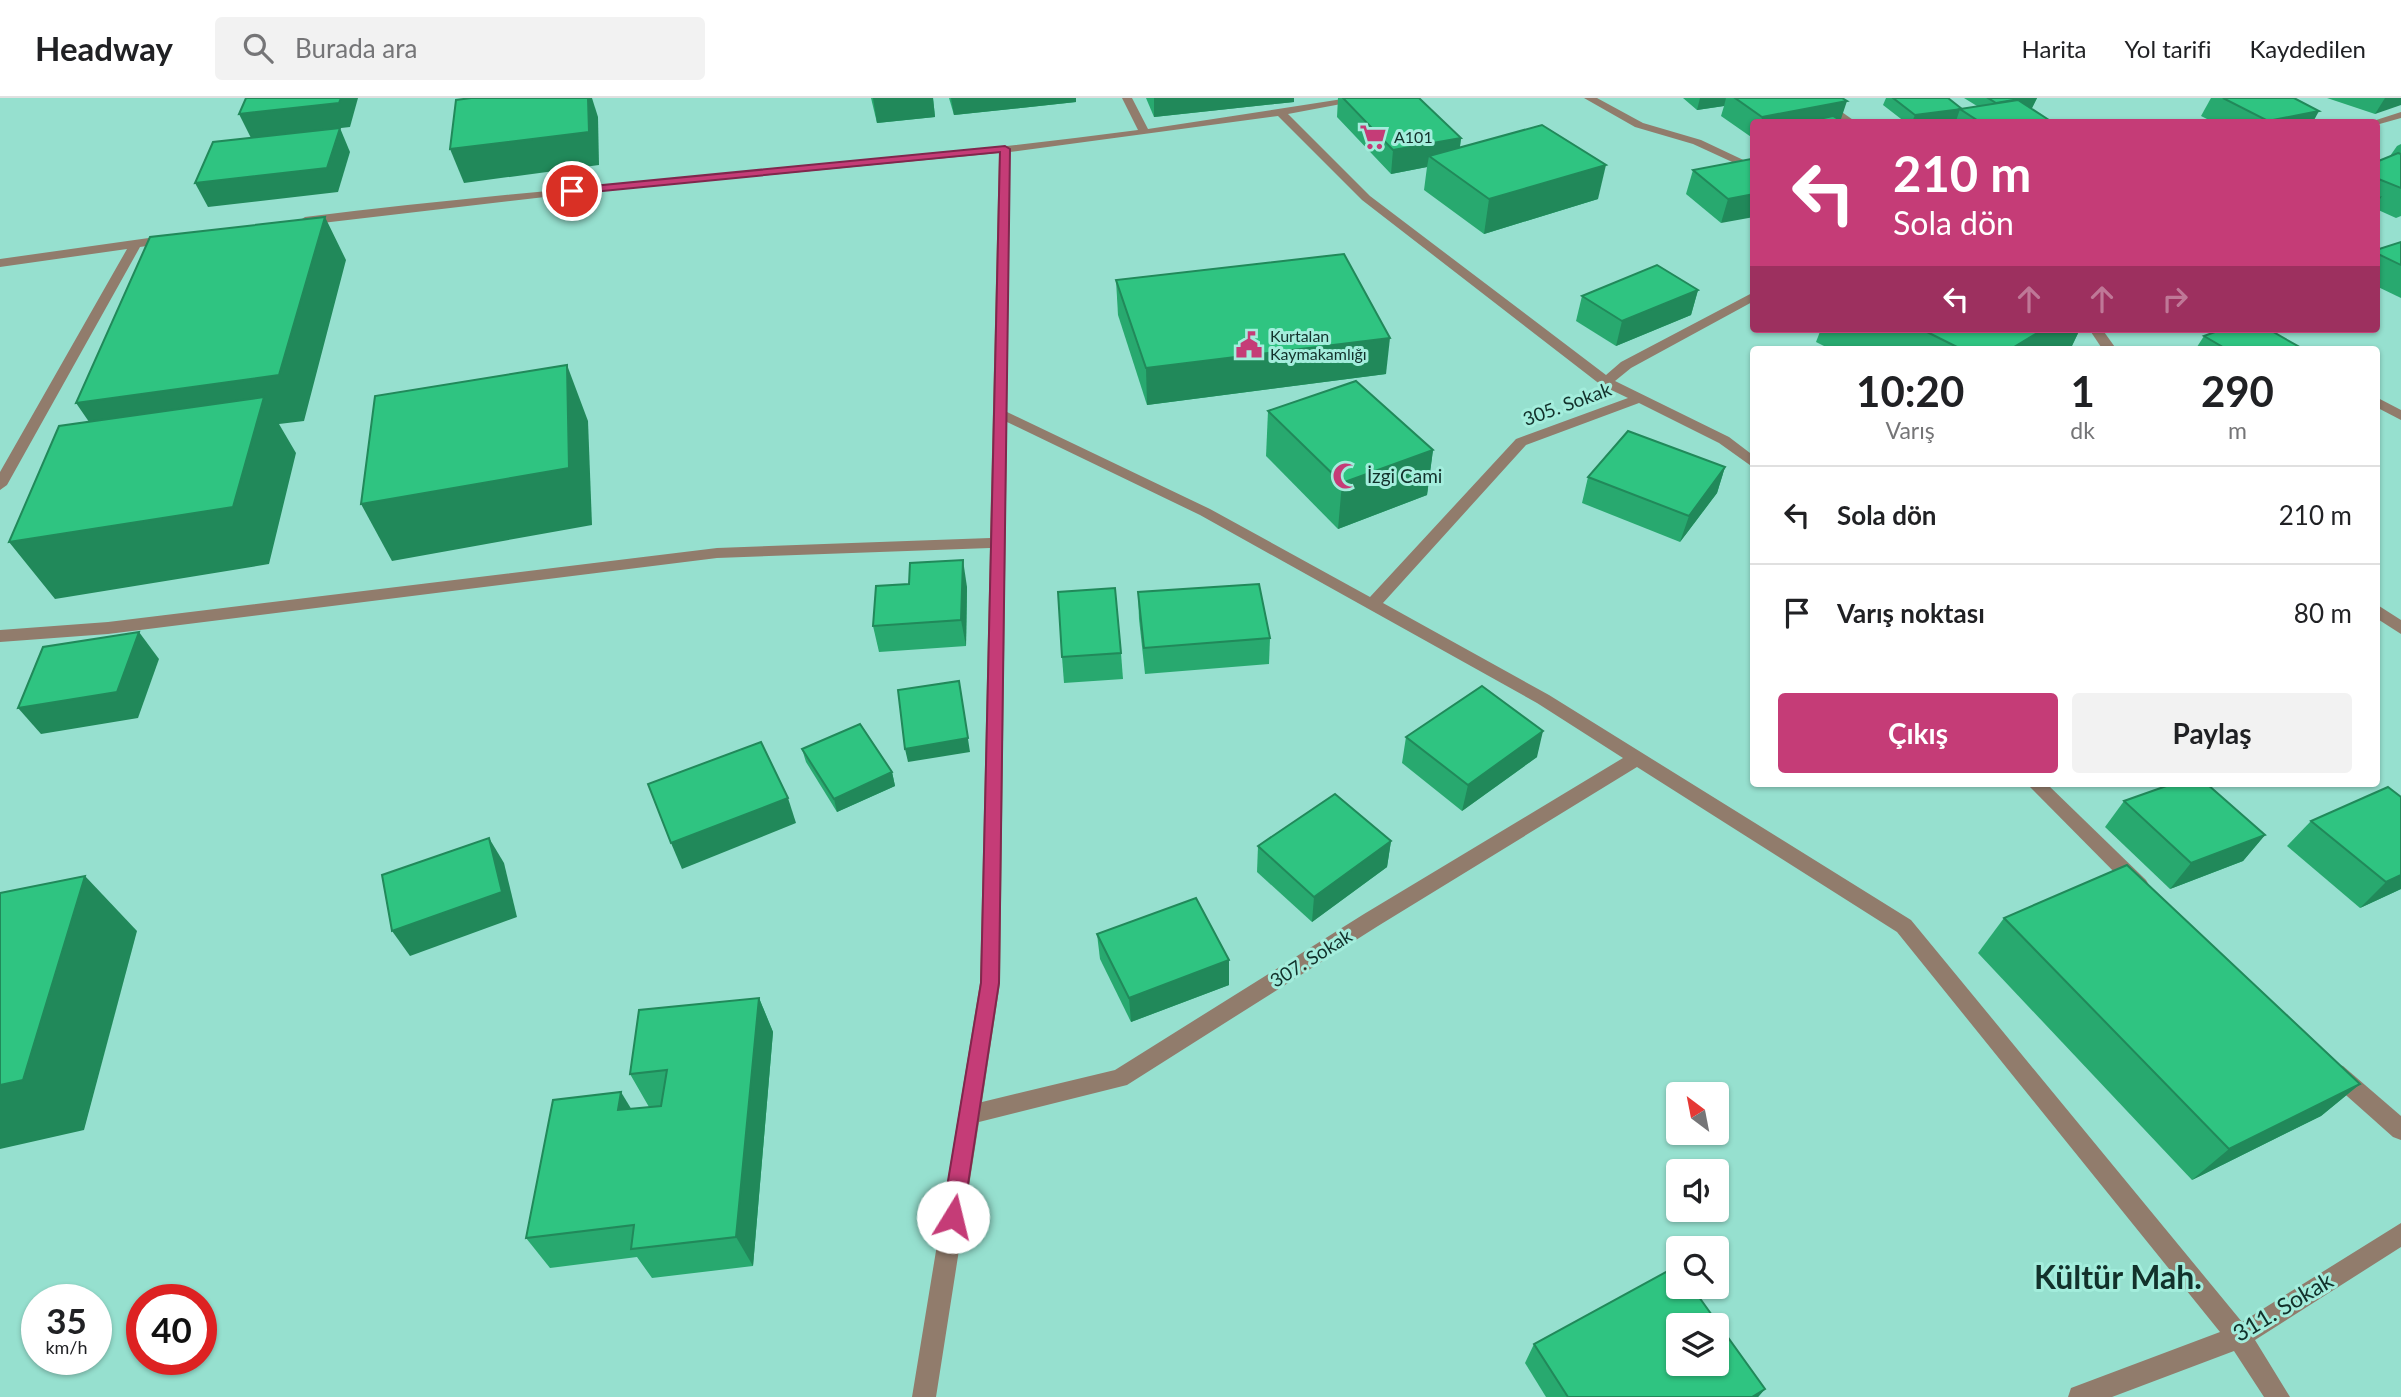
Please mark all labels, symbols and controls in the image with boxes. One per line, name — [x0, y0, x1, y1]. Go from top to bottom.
search box — [215, 17, 705, 80]
text: Headway — [35, 28, 173, 68]
icon: search — [239, 29, 277, 67]
text: Burada ara — [295, 32, 417, 64]
text: Harita — [2022, 34, 2086, 63]
text: Yol tarifi — [2124, 34, 2211, 63]
text: Kaydedilen — [2249, 34, 2366, 63]
supermarket icon: A101 — [1358, 122, 1388, 152]
place label: A101 — [1394, 127, 1433, 146]
text: 210 m — [1893, 144, 2031, 202]
icon: left — [1778, 147, 1869, 238]
pin — [542, 161, 602, 221]
icon: arrive — [553, 172, 591, 210]
text: Sola dön — [1893, 203, 2014, 242]
icon: left — [1937, 280, 1975, 318]
icon: ahead — [2010, 280, 2048, 318]
icon: ahead — [2083, 280, 2121, 318]
icon: right — [2156, 280, 2194, 318]
place label: Kurtalan Kaymakamlığı — [1270, 326, 1367, 363]
public building icon: Kurtalan Kaymakamlığı — [1234, 330, 1264, 360]
text: 10:20 — [1856, 366, 1964, 416]
text: 1 — [2070, 366, 2095, 416]
text: 290 — [2201, 366, 2274, 416]
street label: 305. Sokak — [1520, 377, 1614, 430]
text: Varış — [1886, 416, 1935, 444]
text: dk — [2070, 416, 2095, 444]
text: m — [2228, 416, 2247, 444]
mosque icon: İzgi Cami — [1331, 461, 1361, 491]
place label: İzgi Cami — [1367, 464, 1442, 487]
icon: left — [1778, 496, 1816, 534]
text: Sola dön — [1837, 499, 1937, 531]
text: 210 m — [2279, 499, 2352, 531]
icon: arrive — [1778, 594, 1816, 632]
text: Varış noktası — [1837, 597, 1985, 629]
text: 80 m — [2294, 597, 2352, 629]
button: Çıkış — [1778, 693, 2058, 773]
button: Paylaş — [2072, 693, 2352, 773]
street label: 307. Sokak — [1266, 923, 1356, 992]
north arrow — [1666, 1082, 1729, 1144]
map controls — [1666, 1082, 1729, 1376]
button: sound — [1666, 1159, 1729, 1222]
position arrow — [916, 1180, 990, 1254]
button: search — [1666, 1236, 1729, 1299]
district label: Kültür Mah. — [2034, 1257, 2202, 1296]
street label: 311. Sokak — [2227, 1265, 2338, 1347]
speed limit sign: 40 — [126, 1284, 217, 1375]
text: 35 — [46, 1299, 87, 1341]
button: layers — [1666, 1313, 1729, 1376]
text: km/h — [45, 1336, 88, 1358]

